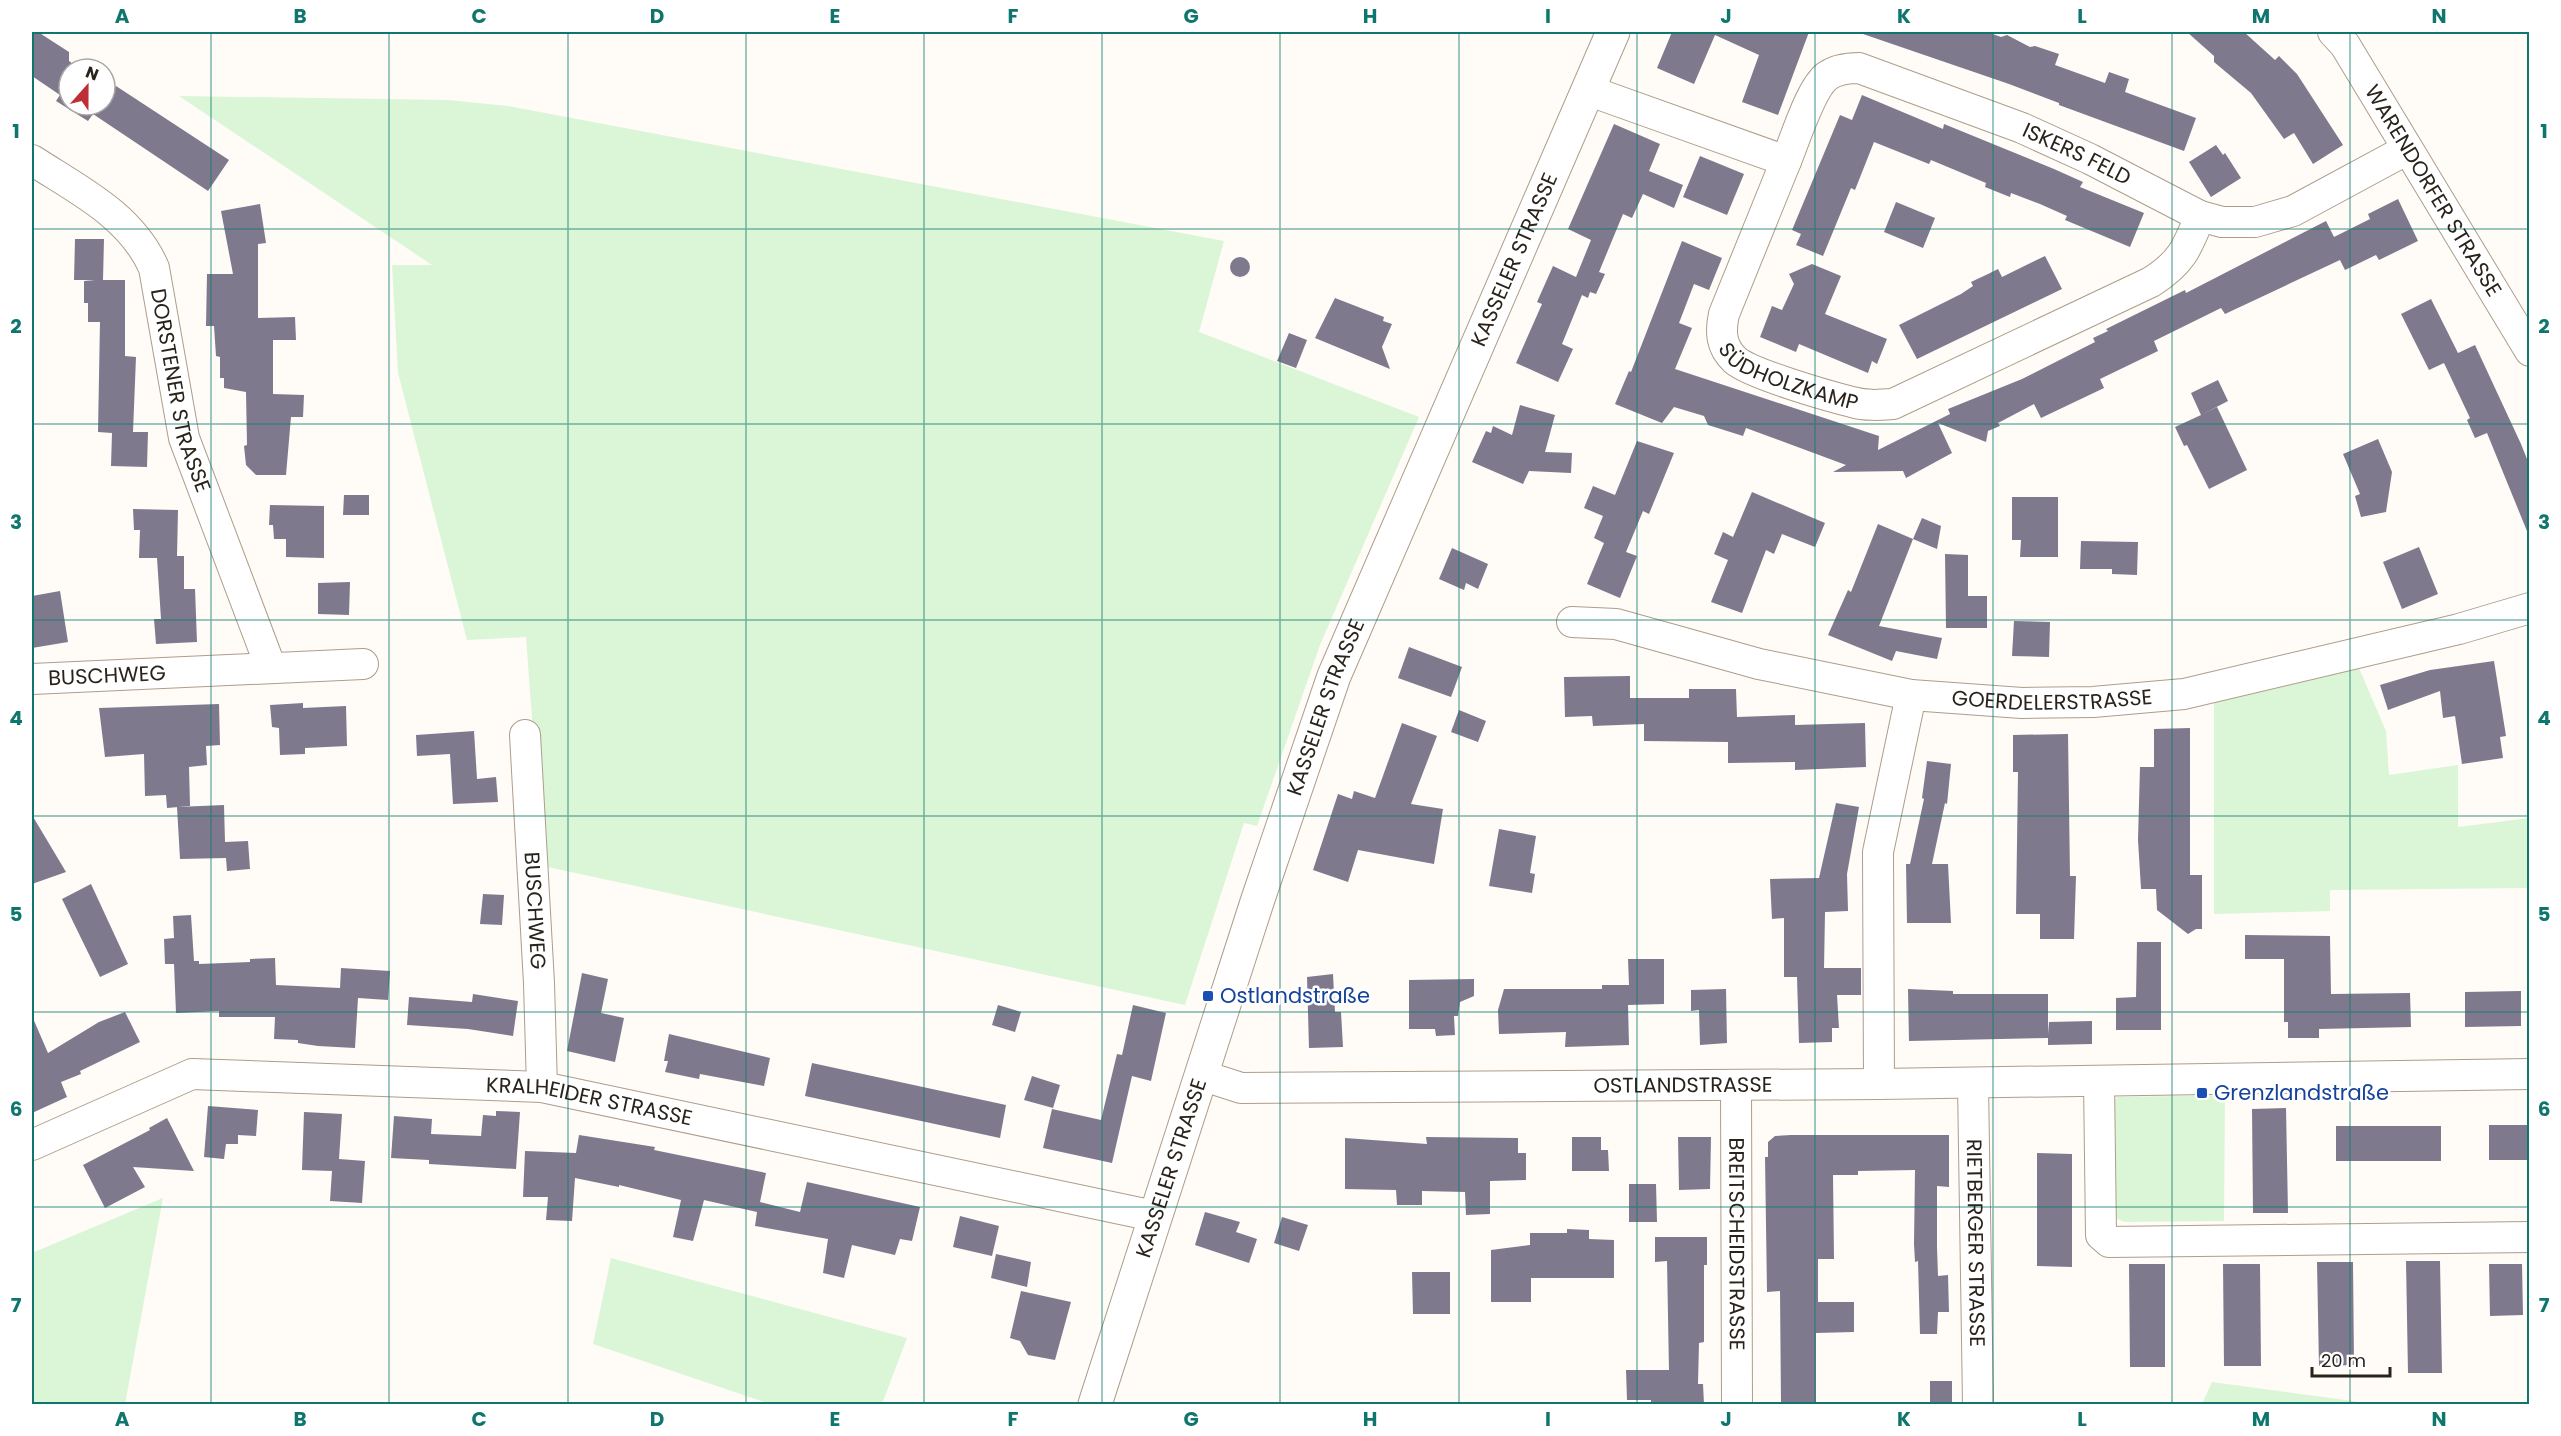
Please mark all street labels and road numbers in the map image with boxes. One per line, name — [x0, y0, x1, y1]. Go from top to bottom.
street label: WARENDORFER STRASSE — [2358, 79, 2509, 302]
street label: ISKERS FELD — [2018, 115, 2136, 192]
street label: KASSELER STRASSE — [1464, 168, 1564, 351]
street label: DORSTENER STRASSE — [144, 286, 218, 496]
street label: SÜDHOLZKAMP — [1712, 337, 1861, 417]
street label: KASSELER STRASSE — [1279, 614, 1371, 799]
street label: BUSCHWEG — [47, 658, 166, 692]
street label: GOERDELERSTRASSE — [1951, 682, 2153, 717]
street label: BUSCHWEG — [518, 851, 553, 970]
street label: KRALHEIDER STRASSE — [486, 1070, 695, 1132]
street label: OSTLANDSTRASSE — [1593, 1070, 1773, 1100]
street label: KASSELER STRASSE — [1128, 1075, 1213, 1261]
street label: BREITSCHEIDSTRASSE — [1722, 1137, 1752, 1351]
street label: RIETBERGER STRASSE — [1960, 1139, 1992, 1347]

